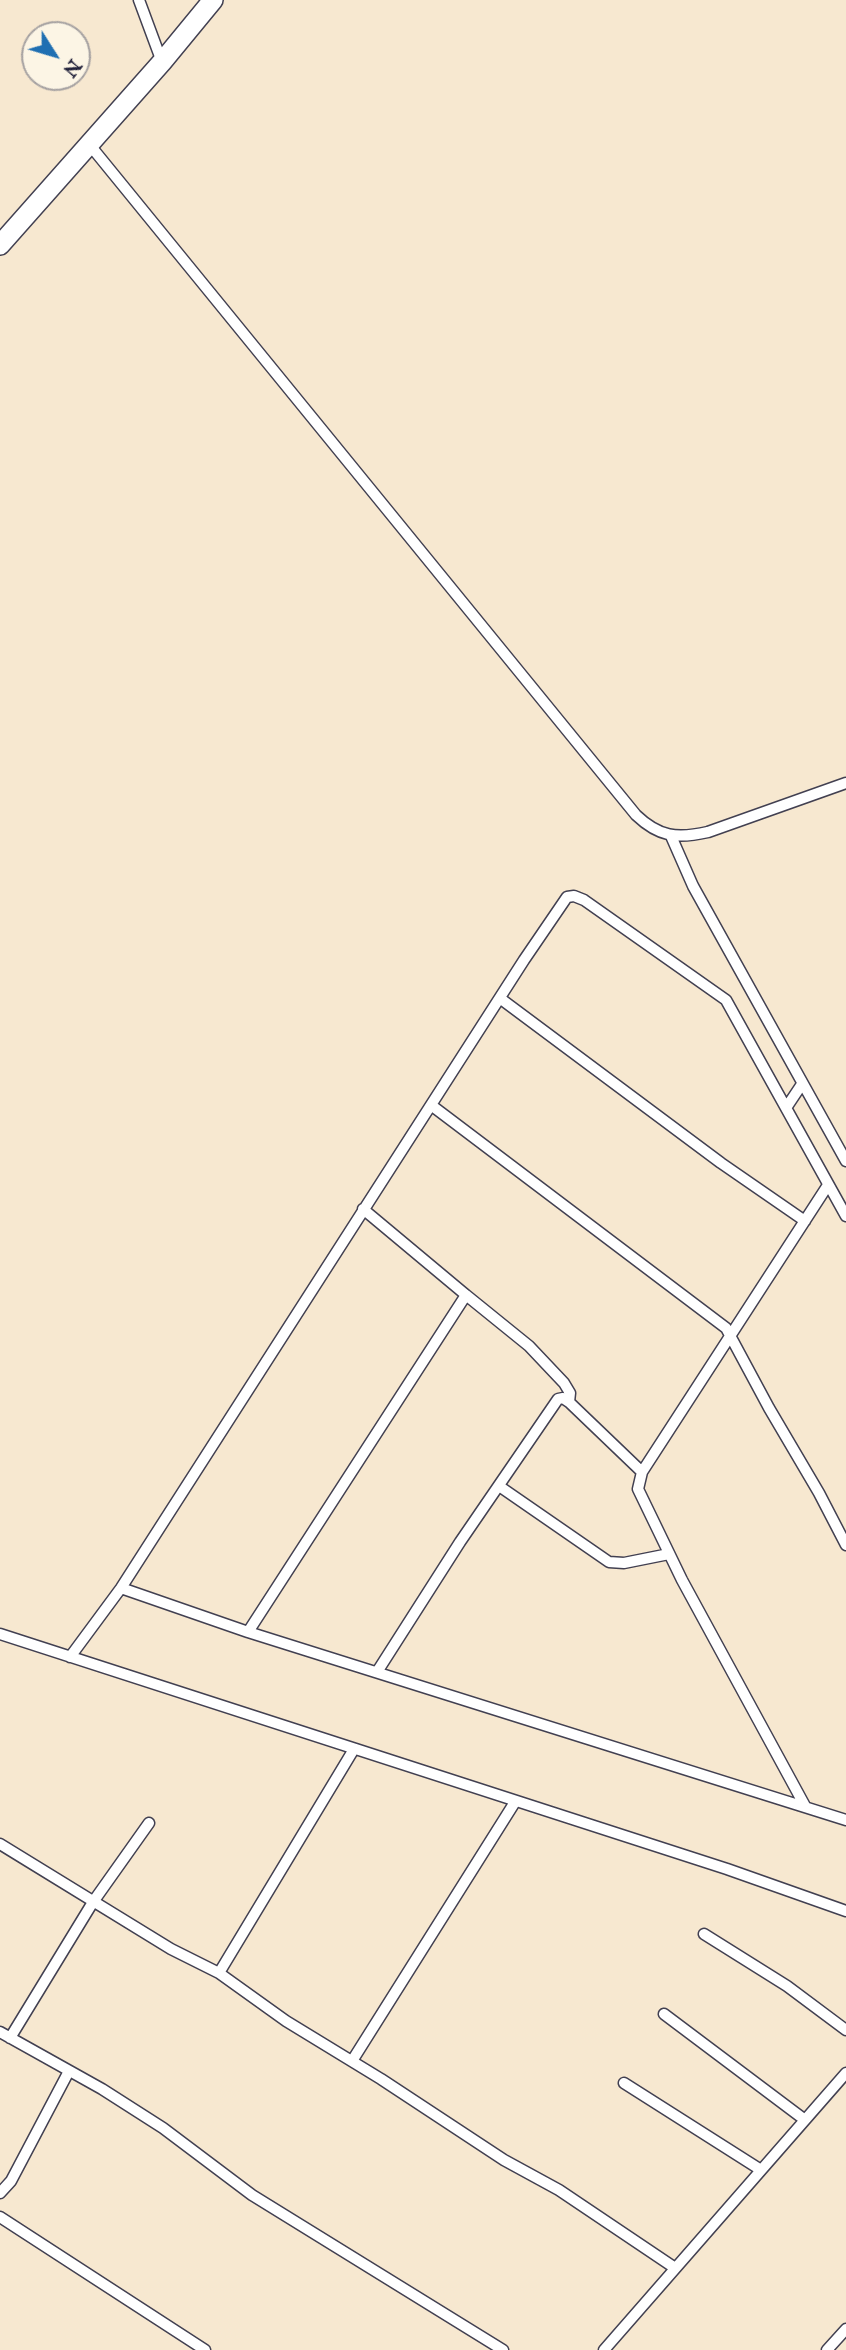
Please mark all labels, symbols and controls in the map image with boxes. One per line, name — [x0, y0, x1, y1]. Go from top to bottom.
north arrow — [21, 21, 91, 91]
text: N — [57, 54, 86, 81]

